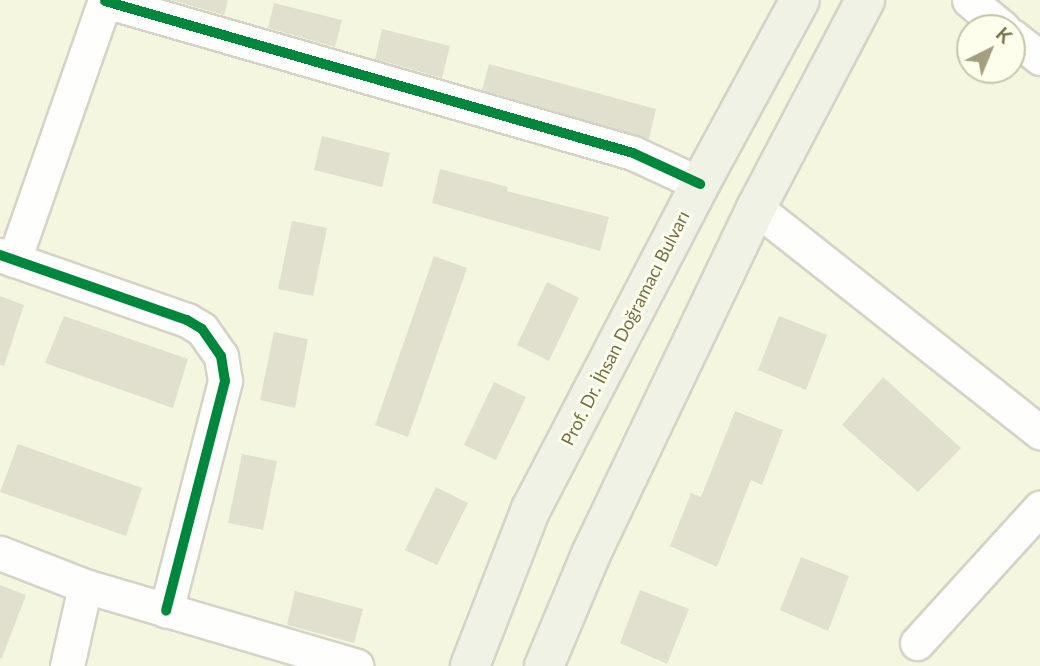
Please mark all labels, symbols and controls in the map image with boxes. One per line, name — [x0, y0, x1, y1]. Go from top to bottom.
north arrow — [956, 14, 1026, 84]
text: K — [992, 22, 1017, 48]
street label: Prof. Dr. İhsan Doğramacı Bulvarı — [556, 207, 694, 449]

